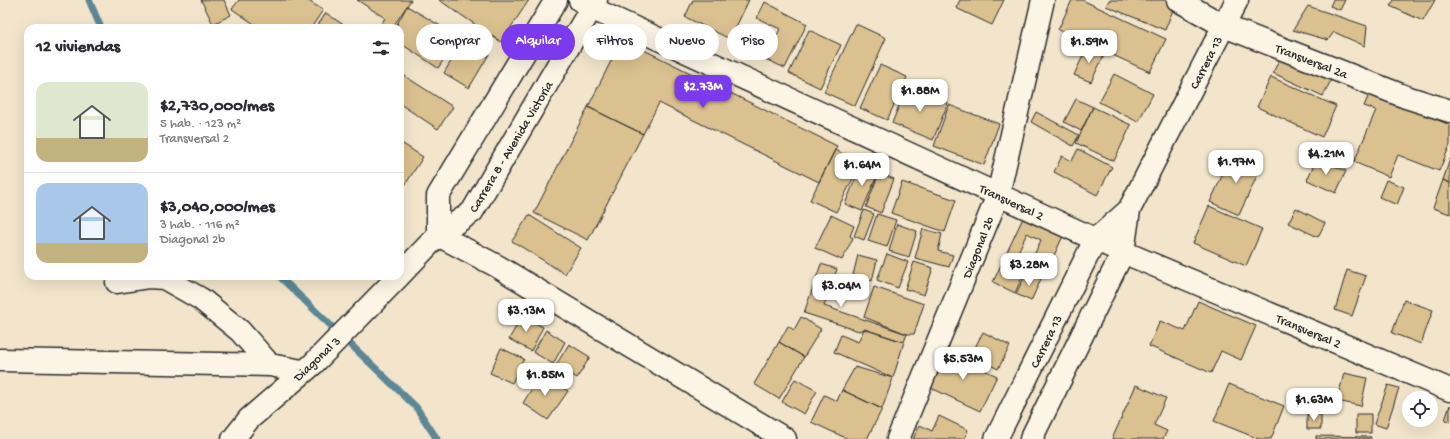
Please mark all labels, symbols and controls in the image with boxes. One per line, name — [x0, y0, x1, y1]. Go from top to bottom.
chip: Comprar — [416, 24, 493, 60]
chip: Alquilar — [501, 24, 575, 60]
chip: Filtros — [583, 24, 647, 60]
chip: Nuevo — [655, 24, 719, 60]
chip: Piso — [727, 24, 778, 60]
pin: $1.59M — [1056, 30, 1122, 64]
street label: Carrera 13 — [1188, 34, 1227, 92]
text: $1.59M — [1070, 35, 1108, 50]
icon: filters — [370, 37, 392, 59]
text: 12 viviendas — [36, 38, 120, 58]
street label: Transversal 2a — [1272, 41, 1350, 83]
pin: $2.73M — [670, 75, 736, 109]
street label: Carrera 8 - Avenida Victoria — [467, 78, 558, 216]
pin: $1.88M — [887, 79, 953, 113]
text: $2.73M — [684, 80, 722, 95]
text: $1.88M — [901, 84, 939, 99]
text: $2,730,000/mes — [160, 97, 274, 117]
icon: home — [68, 98, 116, 146]
text: 5 hab. · 123 m² — [160, 117, 241, 132]
text: Transversal 2 — [160, 132, 229, 147]
pin: $4.21M — [1293, 142, 1359, 176]
text: $4.21M — [1308, 147, 1344, 162]
pin: $1.97M — [1203, 150, 1269, 184]
pin: $1.64M — [829, 153, 895, 187]
text: $1.97M — [1217, 155, 1255, 170]
text: $1.64M — [844, 158, 880, 173]
street label: Transversal 2 — [976, 181, 1046, 225]
text: $3,040,000/mes — [160, 198, 275, 218]
icon: home — [68, 199, 116, 247]
street label: Diagonal 2b — [960, 215, 999, 282]
text: 3 hab. · 116 m² — [160, 218, 240, 233]
text: Diagonal 2b — [160, 233, 225, 248]
pin: $3.28M — [996, 253, 1062, 287]
text: $3.28M — [1009, 258, 1049, 273]
pin: $3.04M — [808, 274, 874, 308]
text: $3.04M — [821, 279, 861, 294]
pin: $3.13M — [493, 299, 559, 333]
text: $3.13M — [507, 304, 545, 319]
street label: Transversal 2 — [1272, 311, 1343, 353]
street label: Carrera 13 — [1028, 313, 1067, 371]
street label: Diagonal 3 — [290, 334, 344, 386]
pin: $5.53M — [930, 347, 996, 381]
text: $5.53M — [943, 352, 983, 367]
pin: $1.85M — [512, 363, 578, 397]
text: $1.85M — [526, 368, 564, 383]
pin: $1.63M — [1281, 388, 1347, 422]
map controls — [1402, 391, 1438, 427]
button: locate — [1402, 391, 1438, 427]
text: $1.63M — [1295, 393, 1333, 408]

